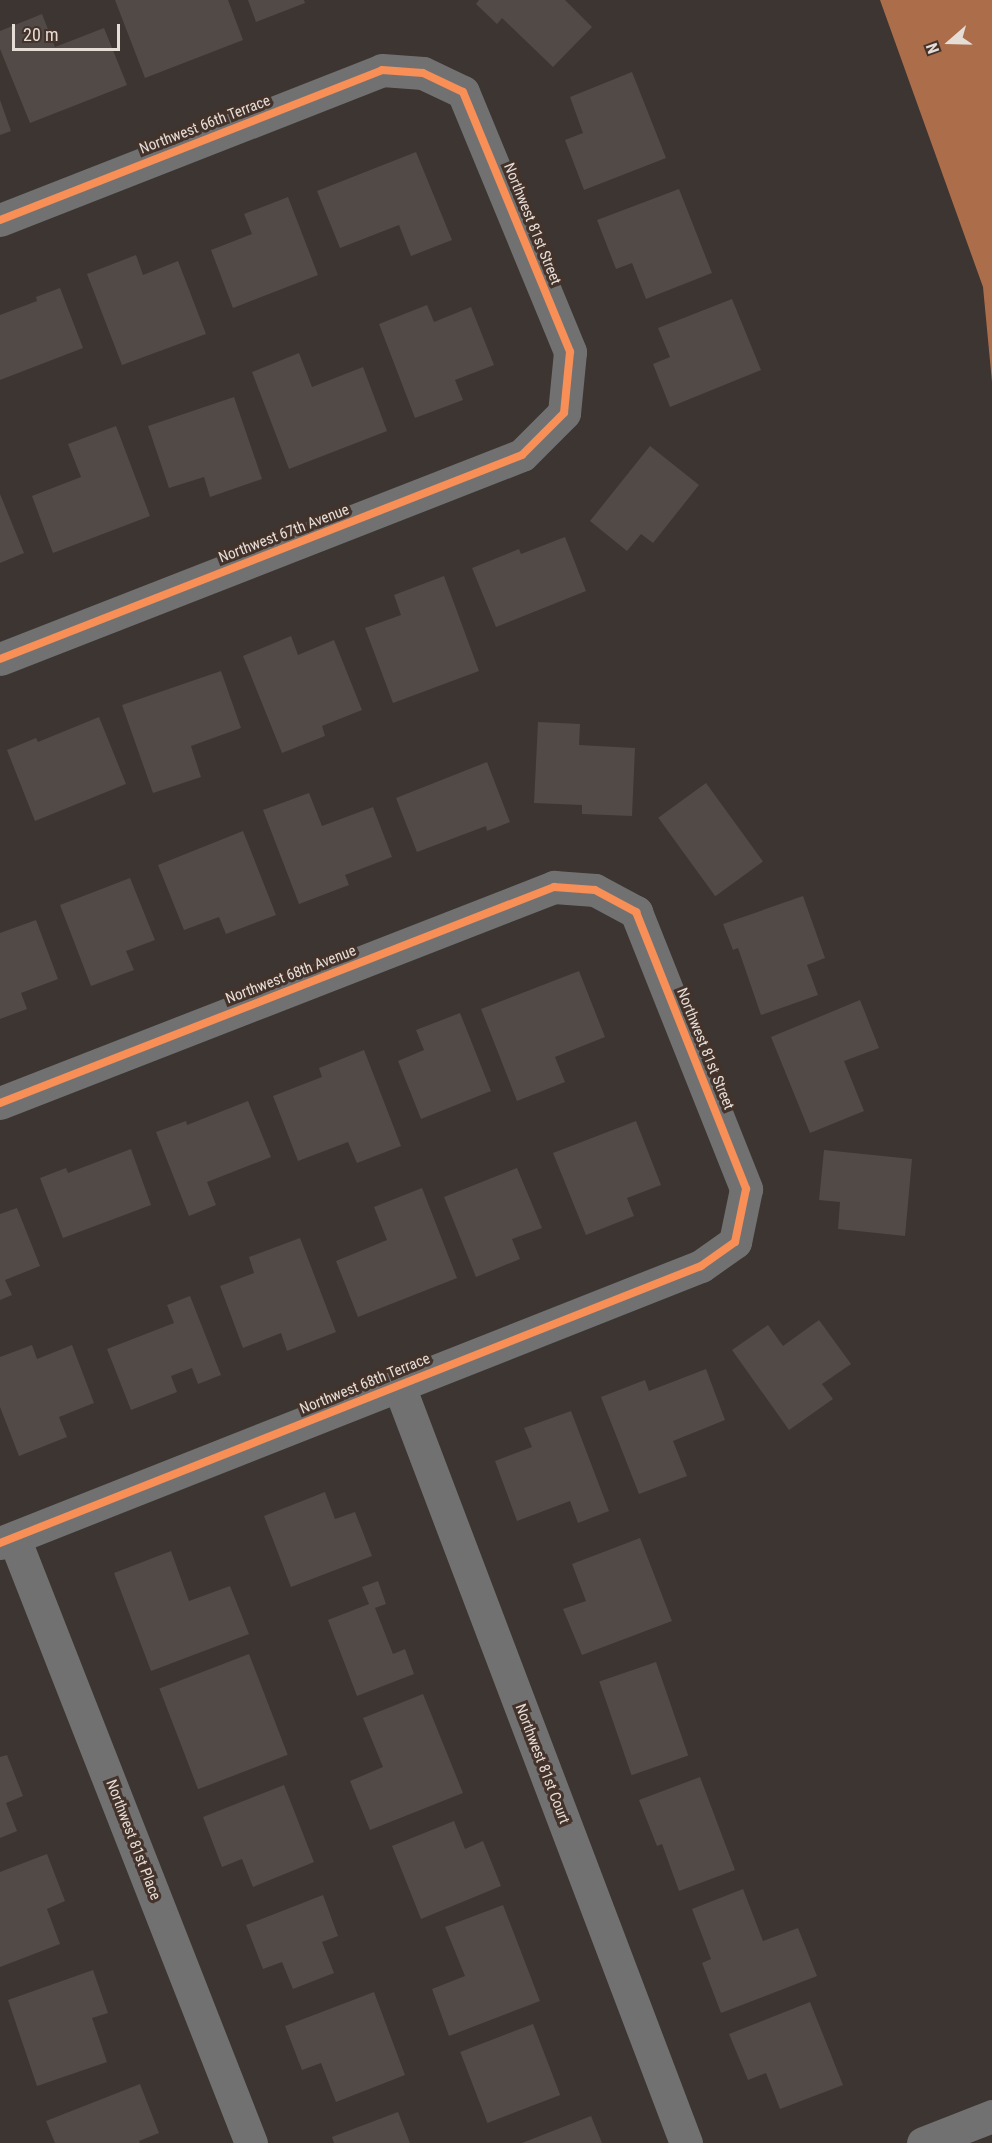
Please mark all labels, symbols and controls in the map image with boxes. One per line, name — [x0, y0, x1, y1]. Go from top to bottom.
scale bar — [15, 12, 123, 50]
north arrow — [920, 12, 980, 72]
text: 20 m — [23, 24, 58, 45]
text: N — [922, 40, 943, 56]
street label: Northwest 66th Terrace — [137, 92, 273, 158]
street label: Northwest 81st Street — [499, 161, 565, 287]
street label: Northwest 67th Avenue — [216, 501, 352, 567]
street label: Northwest 68th Avenue — [223, 942, 359, 1008]
street label: Northwest 81st Street — [672, 986, 738, 1112]
street label: Northwest 68th Terrace — [297, 1350, 433, 1418]
street label: Northwest 81st Court — [511, 1701, 573, 1827]
street label: Northwest 81st Place — [102, 1777, 164, 1903]

